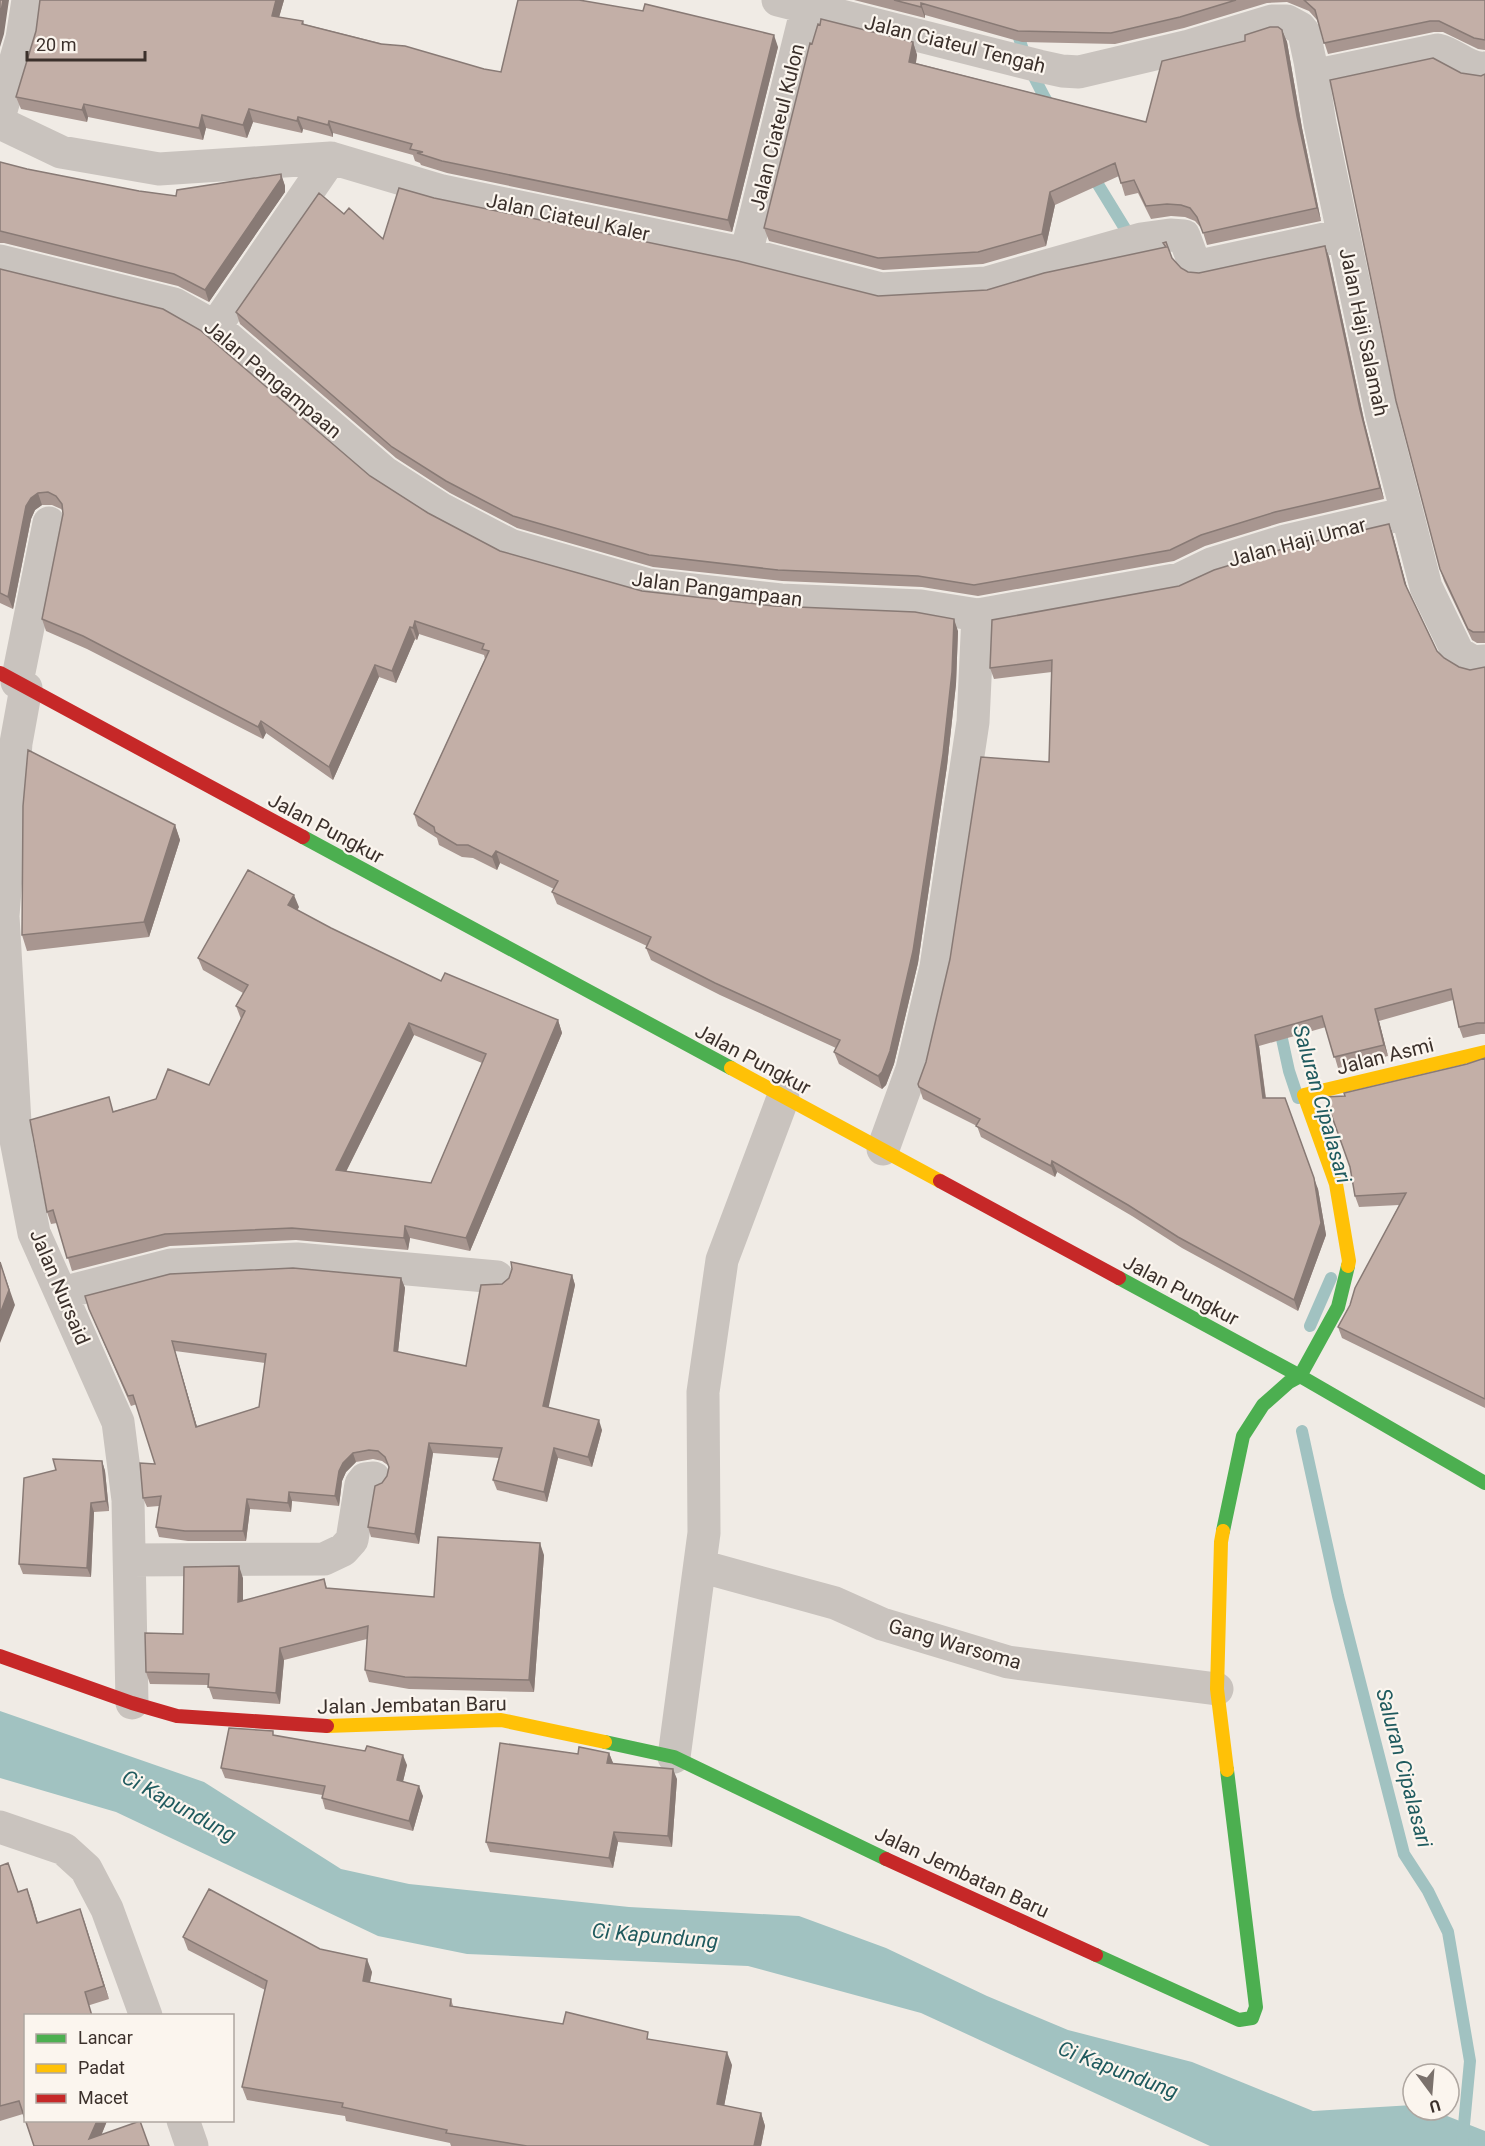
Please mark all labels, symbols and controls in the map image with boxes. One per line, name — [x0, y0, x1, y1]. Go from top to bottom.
street label: Jalan Ciateul Tengah — [862, 10, 1048, 78]
scale bar — [27, 24, 146, 62]
text: 20 m — [36, 34, 76, 55]
street label: Jalan Ciateul Kulon — [745, 41, 809, 213]
street label: Jalan Ciateul Kaler — [484, 188, 652, 246]
street label: Jalan Haji Salamah — [1334, 246, 1394, 418]
street label: Jalan Pangampaan — [199, 315, 347, 443]
street label: Jalan Haji Umar — [1226, 512, 1369, 572]
street label: Jalan Pangampaan — [630, 567, 804, 611]
street label: Jalan Pungkur — [264, 787, 388, 869]
street label: Jalan Pungkur — [691, 1018, 815, 1100]
water label: Saluran Cipalasari — [1288, 1022, 1356, 1186]
street label: Jalan Asmi — [1334, 1032, 1436, 1080]
street label: Jalan Nursaid — [25, 1226, 95, 1348]
street label: Jalan Pungkur — [1119, 1249, 1243, 1331]
street label: Gang Warsoma — [886, 1614, 1024, 1674]
water label: Saluran Cipalasari — [1371, 1686, 1437, 1850]
street label: Jalan Jembatan Baru — [317, 1691, 507, 1719]
water label: Ci Kapundung — [118, 1765, 240, 1847]
street label: Jalan Jembatan Baru — [871, 1821, 1053, 1923]
water label: Ci Kapundung — [591, 1919, 719, 1953]
legend — [24, 2014, 234, 2122]
text: Lancar — [78, 2027, 133, 2048]
water label: Ci Kapundung — [1055, 2036, 1181, 2104]
text: Padat — [78, 2057, 125, 2078]
north arrow — [1401, 2062, 1461, 2122]
text: Macet — [78, 2087, 128, 2108]
text: U — [1427, 2095, 1443, 2117]

